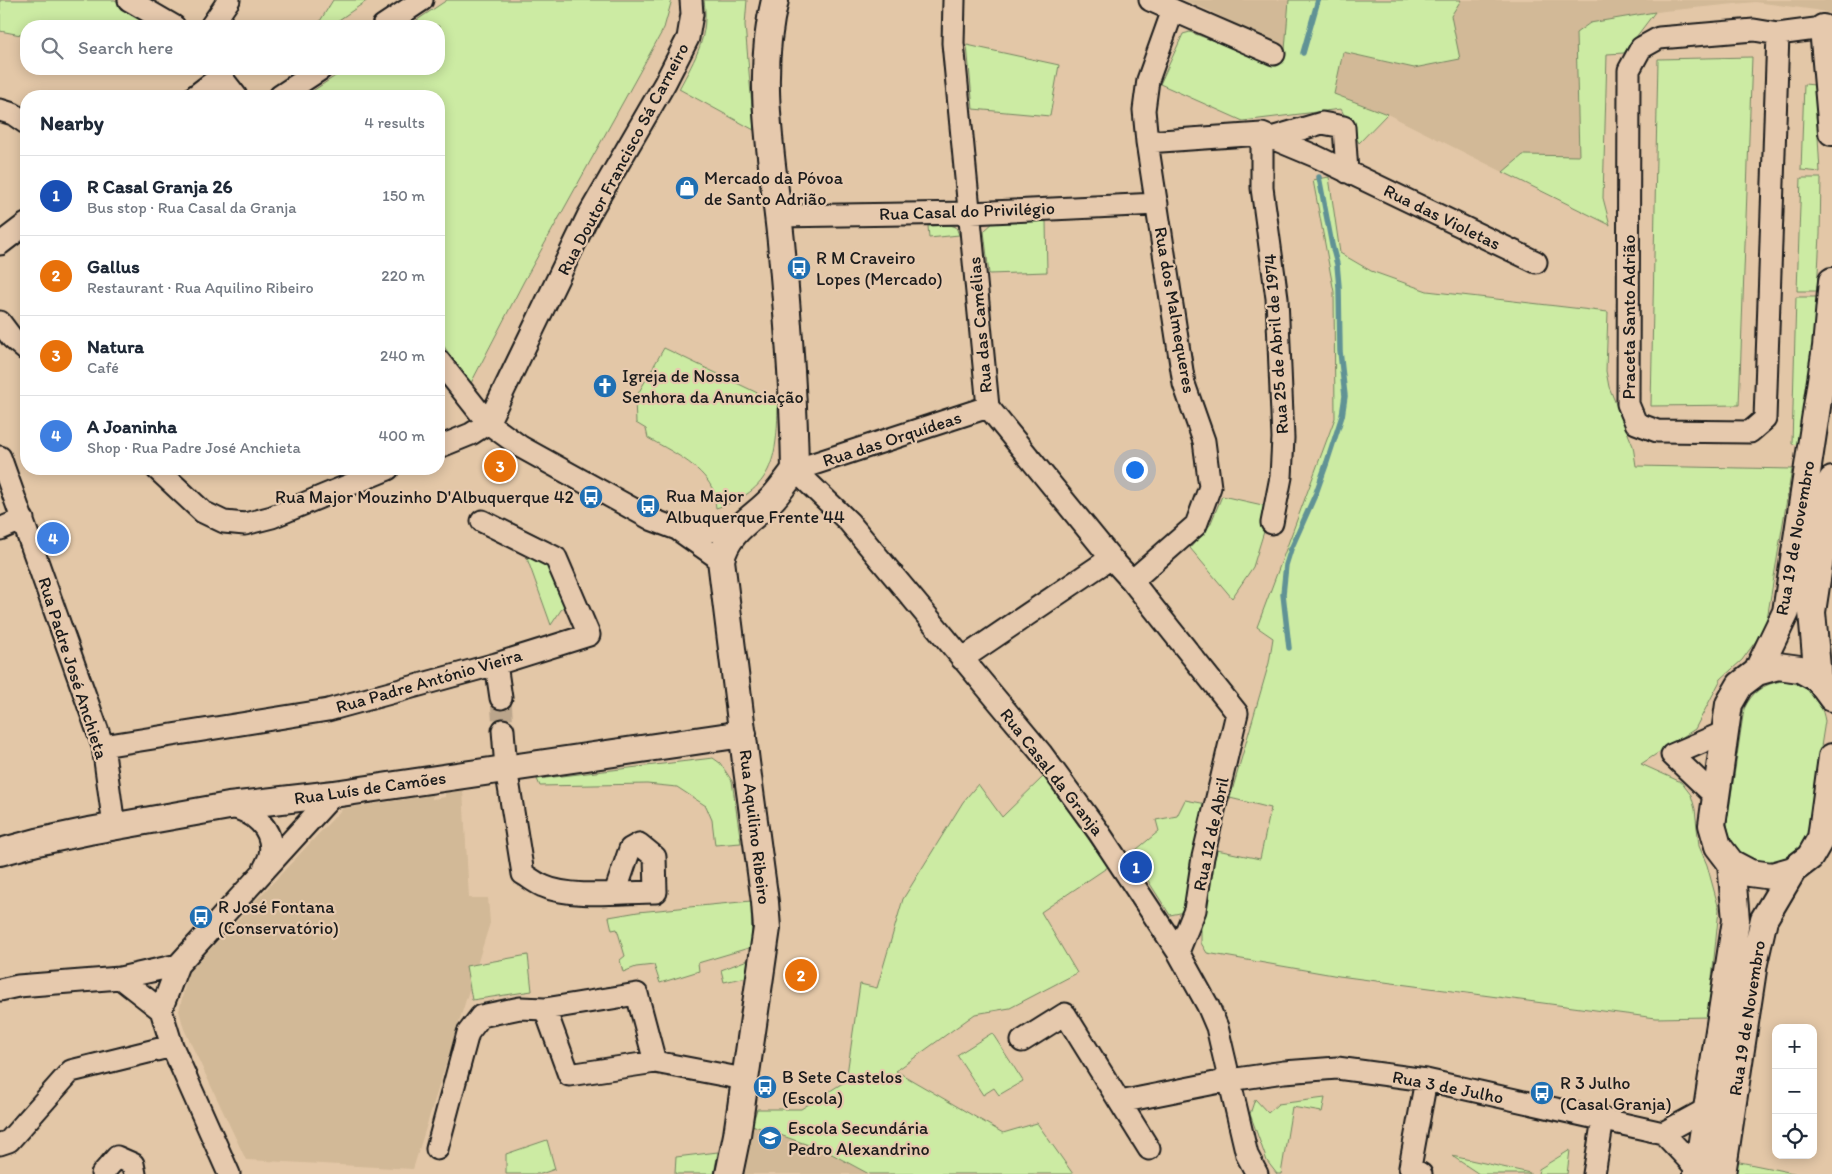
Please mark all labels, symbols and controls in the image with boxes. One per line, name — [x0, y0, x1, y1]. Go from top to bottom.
search box — [20, 20, 445, 75]
icon: search — [38, 34, 66, 62]
text: Search here — [78, 36, 173, 59]
street label: Rua Doutor Francisco Sá Carneiro — [552, 39, 694, 279]
text: Nearby — [40, 110, 104, 135]
text: 4 results — [364, 113, 425, 132]
place label: Mercado da Póvoa de Santo Adrião — [704, 167, 844, 210]
text: R Casal Granja 26 — [87, 175, 232, 198]
shop icon: Mercado da Póvoa de Santo Adrião — [674, 175, 700, 201]
street label: Rua das Violetas — [1380, 179, 1504, 255]
text: 1 — [52, 186, 60, 205]
text: 150 m — [382, 186, 425, 205]
street label: Rua Casal do Privilégio — [879, 197, 1055, 225]
text: Bus stop · Rua Casal da Granja — [87, 198, 297, 217]
street label: Rua dos Malmequeres — [1150, 225, 1200, 395]
street label: Praceta Santo Adrião — [1618, 235, 1640, 399]
place label: R M Craveiro Lopes (Mercado) — [816, 247, 943, 290]
street label: Rua 25 de Abril de 1974 — [1259, 253, 1293, 435]
text: Gallus — [87, 255, 140, 278]
bus stop icon: R M Craveiro Lopes (Mercado) — [786, 255, 812, 281]
street label: Rua das Camélias — [963, 256, 997, 394]
text: 2 — [52, 266, 60, 285]
text: 220 m — [381, 266, 425, 285]
text: Restaurant · Rua Aquilino Ribeiro — [87, 278, 314, 297]
text: Natura — [87, 335, 144, 358]
text: 3 — [52, 346, 60, 365]
text: 240 m — [380, 346, 425, 365]
text: Café — [87, 358, 119, 377]
place label: Igreja de Nossa Senhora da Anunciação — [622, 365, 804, 408]
church icon: Igreja de Nossa Senhora da Anunciação — [592, 373, 618, 399]
street label: Rua das Orquídeas — [820, 406, 964, 472]
text: A Joaninha — [87, 415, 177, 438]
text: 4 — [51, 426, 61, 445]
text: 400 m — [379, 426, 425, 445]
text: Shop · Rua Padre José Anchieta — [87, 438, 301, 457]
pin: 3 — [484, 447, 516, 485]
your location — [1122, 457, 1148, 483]
street label: Rua 19 de Novembro — [1771, 459, 1819, 617]
bus stop icon: Rua Major Mouzinho D'Albuquerque 42 — [578, 484, 604, 510]
place label: Rua Major Albuquerque Frente 44 — [666, 485, 845, 528]
place label: Rua Major Mouzinho D'Albuquerque 42 — [275, 486, 575, 508]
bus stop icon: Rua Major Albuquerque Frente 44 — [635, 493, 661, 519]
pin: 4 — [37, 519, 69, 557]
street label: Rua Padre José Anchieta — [33, 574, 113, 762]
street label: Rua Padre António Vieira — [333, 644, 525, 718]
street label: Rua Casal da Granja — [995, 704, 1109, 841]
street label: Rua Aquilino Ribeiro — [735, 748, 775, 906]
street label: Rua Luís de Camões — [293, 766, 447, 810]
street label: Rua 12 de Abril — [1188, 775, 1234, 893]
pin: 1 — [1120, 848, 1152, 886]
place label: R José Fontana (Conservatório) — [218, 896, 339, 939]
bus stop icon: R José Fontana (Conservatório) — [188, 904, 214, 930]
street label: Rua 19 de Novembro — [1724, 939, 1770, 1097]
pin: 2 — [785, 956, 817, 994]
map controls — [1772, 1024, 1817, 1159]
button: + — [1772, 1024, 1817, 1069]
street label: Rua 3 de Julho — [1391, 1065, 1505, 1109]
place label: B Sete Castelos (Escola) — [782, 1066, 902, 1109]
button: − — [1772, 1069, 1817, 1114]
place label: R 3 Julho (Casal Granja) — [1560, 1072, 1672, 1115]
bus stop icon: B Sete Castelos (Escola) — [752, 1074, 778, 1100]
bus stop icon: R 3 Julho (Casal Granja) — [1529, 1080, 1555, 1106]
button: locate — [1772, 1114, 1817, 1159]
place label: Escola Secundária Pedro Alexandrino — [788, 1117, 930, 1160]
school or university icon: Escola Secundária Pedro Alexandrino — [757, 1125, 783, 1151]

